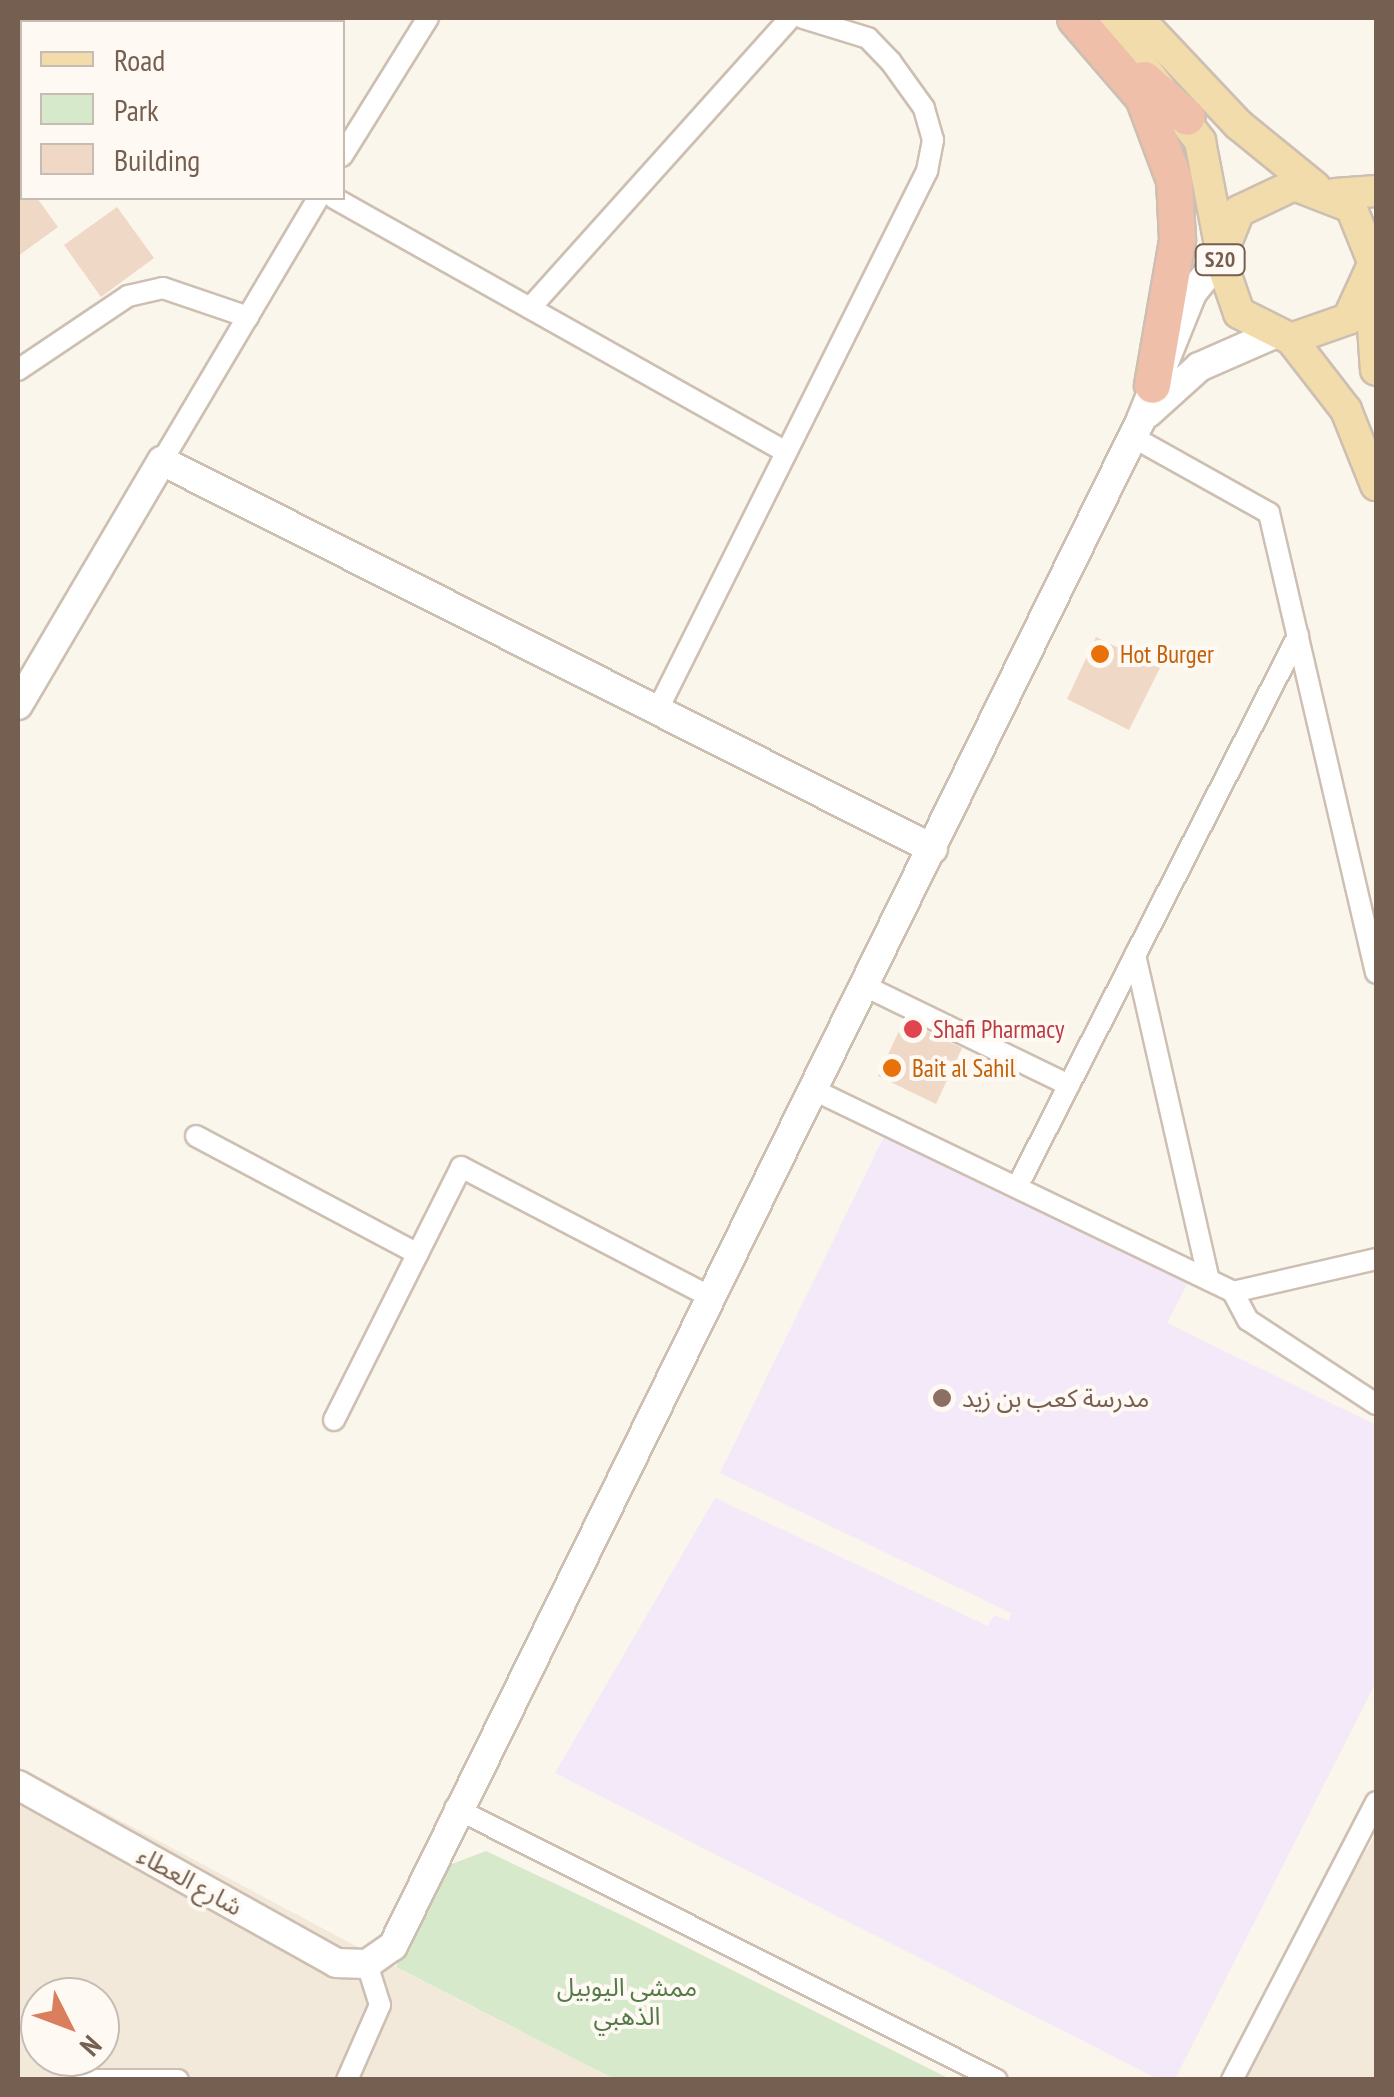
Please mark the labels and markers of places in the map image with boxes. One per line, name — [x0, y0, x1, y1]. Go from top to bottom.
place label: Hot Burger — [1120, 639, 1214, 669]
marker: Hot Burger — [1089, 643, 1111, 665]
place label: Shafi Pharmacy — [933, 1014, 1064, 1044]
marker: Shafi Pharmacy — [902, 1018, 924, 1040]
place label: Bait al Sahil — [912, 1053, 1015, 1083]
marker: Bait al Sahil — [881, 1057, 903, 1079]
place label: مدرسة كعب بن زيد — [962, 1383, 1149, 1413]
marker: مدرسة كعب بن زيد — [931, 1387, 953, 1409]

